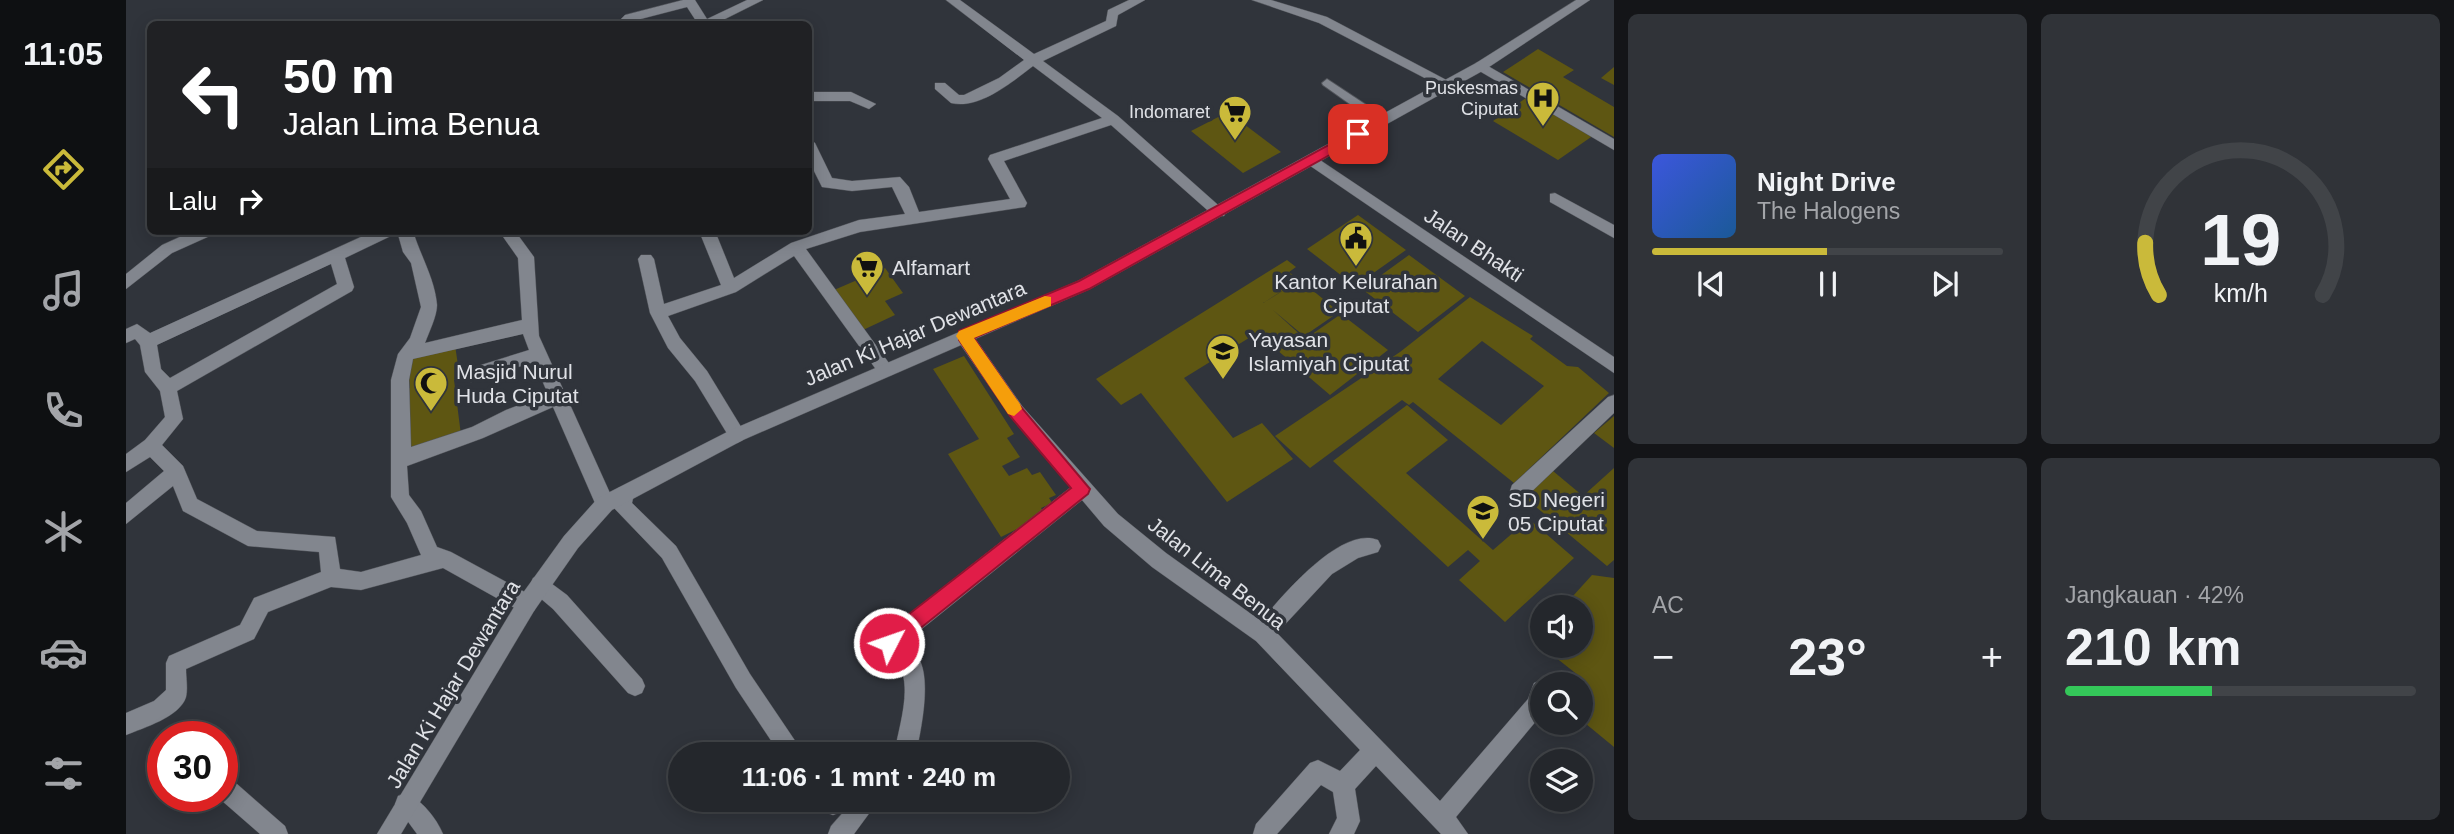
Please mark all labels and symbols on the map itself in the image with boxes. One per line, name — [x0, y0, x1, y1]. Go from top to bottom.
place label: Puskesmas Ciputat — [1425, 78, 1518, 119]
hospital icon: Puskesmas Ciputat — [1524, 79, 1562, 128]
supermarket icon: Indomaret — [1216, 93, 1254, 142]
place label: Indomaret — [1129, 102, 1210, 122]
pin — [1328, 104, 1388, 164]
street label: Jalan Bhakti — [1420, 203, 1528, 287]
public building icon: Kantor Kelurahan Ciputat — [1337, 219, 1375, 268]
supermarket icon: Alfamart — [848, 248, 886, 297]
place label: Alfamart — [892, 256, 970, 279]
place label: Kantor Kelurahan Ciputat — [1274, 270, 1438, 317]
street label: Jalan Ki Hajar Dewantara — [801, 276, 1029, 390]
place label: Yayasan Islamiyah Ciputat — [1248, 328, 1409, 375]
school or university icon: Yayasan Islamiyah Ciputat — [1204, 332, 1242, 381]
place label: Masjid Nurul Huda Ciputat — [456, 360, 579, 407]
mosque icon: Masjid Nurul Huda Ciputat — [412, 364, 450, 413]
place label: SD Negeri 05 Ciputat — [1508, 488, 1605, 535]
school or university icon: SD Negeri 05 Ciputat — [1464, 492, 1502, 541]
street label: Jalan Lima Benua — [1144, 512, 1291, 634]
street label: Jalan Ki Hajar Dewantara — [382, 576, 524, 792]
position arrow — [852, 606, 926, 680]
speed limit sign: 30 — [147, 721, 238, 812]

